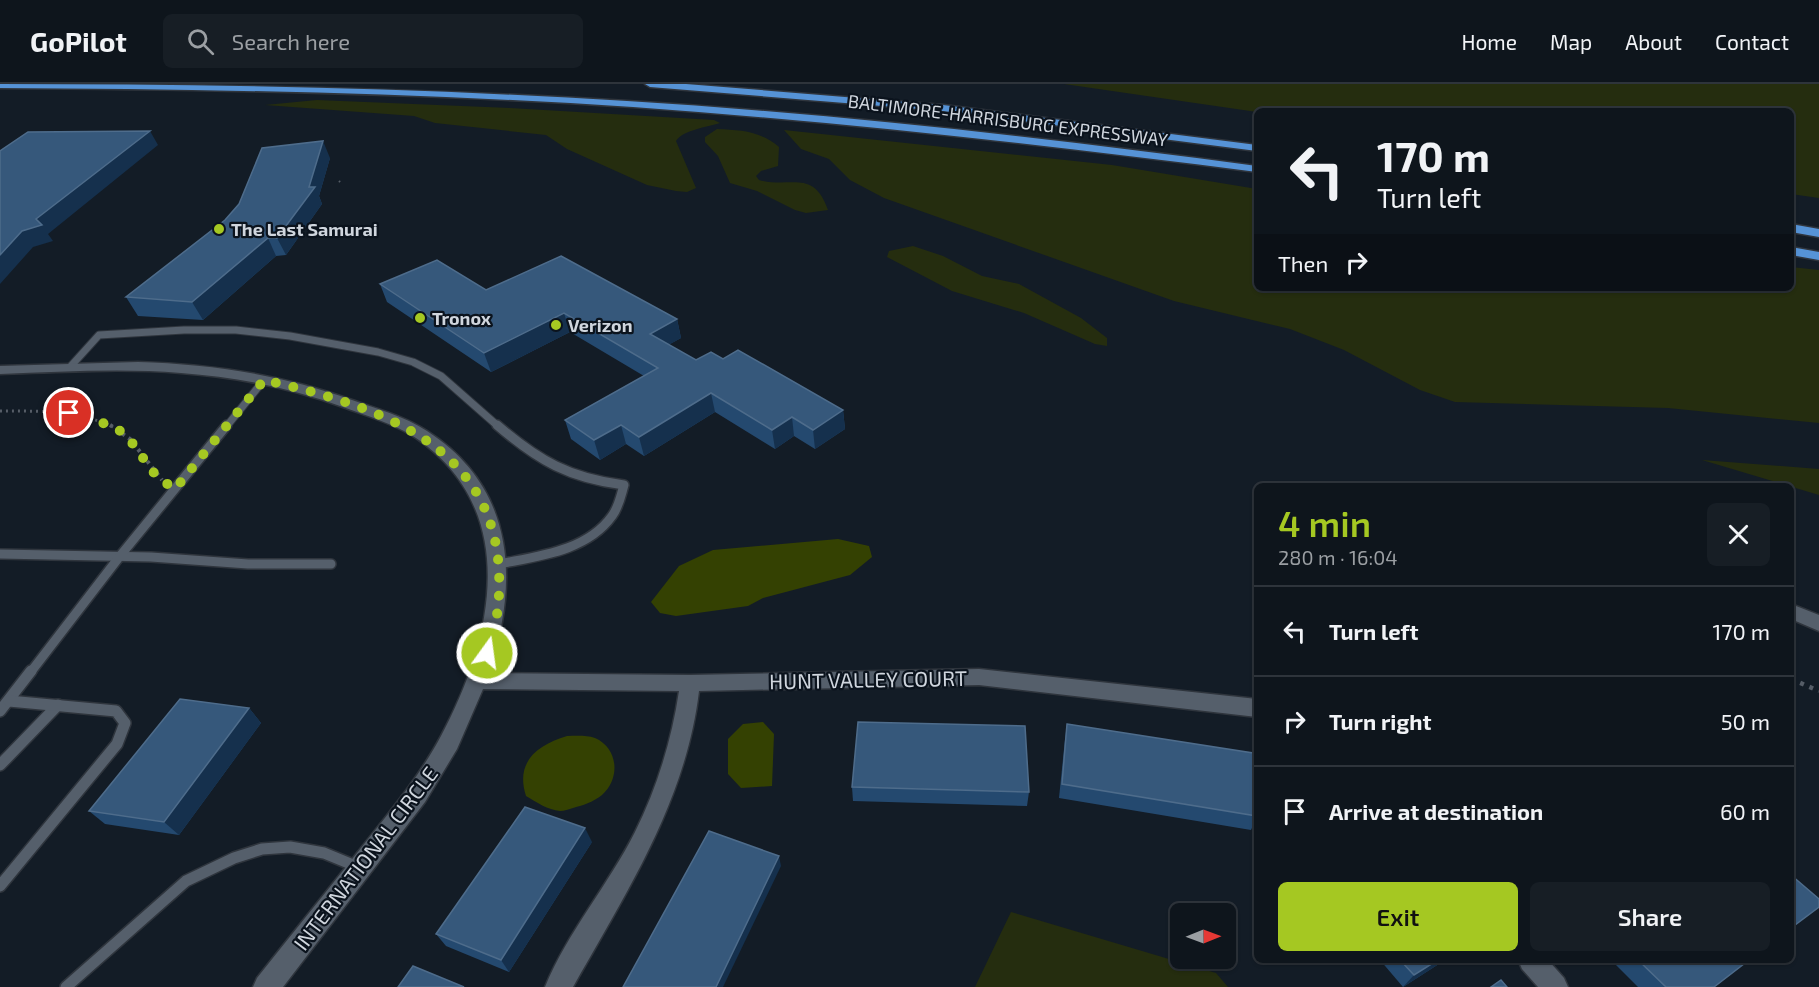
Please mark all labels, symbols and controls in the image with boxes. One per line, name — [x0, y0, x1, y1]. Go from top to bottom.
search box — [163, 14, 583, 68]
text: GoPilot — [30, 24, 127, 58]
icon: search — [184, 25, 217, 58]
text: Search here — [232, 28, 350, 54]
text: Home — [1461, 29, 1517, 54]
text: Map — [1550, 29, 1592, 54]
text: About — [1625, 29, 1682, 54]
text: Contact — [1715, 29, 1789, 54]
street label: BALTIMORE-HARRISBURG EXPRESSWAY — [847, 89, 1170, 151]
text: 170 m — [1377, 130, 1490, 180]
icon: left — [1278, 132, 1356, 210]
text: Turn left — [1377, 181, 1481, 213]
place label: The Last Samurai — [231, 218, 378, 240]
marker: The Last Samurai — [212, 222, 226, 236]
icon: right — [1340, 246, 1373, 279]
text: Then — [1278, 250, 1328, 276]
place label: Tronox — [432, 307, 492, 329]
marker: Tronox — [413, 311, 427, 325]
place label: Verizon — [568, 314, 633, 336]
marker: Verizon — [549, 318, 563, 332]
pin — [43, 387, 94, 438]
icon: arrive — [52, 396, 85, 429]
text: 4 min — [1278, 501, 1371, 544]
button: close — [1707, 503, 1770, 566]
text: 280 m · 16:04 — [1278, 545, 1398, 569]
icon: left — [1278, 615, 1311, 648]
text: Turn left — [1329, 618, 1418, 644]
text: 170 m — [1713, 618, 1770, 644]
position arrow — [455, 621, 519, 685]
street label: HUNT VALLEY COURT — [769, 665, 967, 693]
icon: right — [1278, 705, 1311, 738]
text: Turn right — [1329, 708, 1431, 734]
text: 50 m — [1721, 708, 1770, 734]
street label: INTERNATIONAL CIRCLE — [288, 761, 442, 955]
icon: arrive — [1278, 795, 1311, 828]
text: Arrive at destination — [1329, 798, 1543, 824]
text: 60 m — [1720, 798, 1770, 824]
button: Exit — [1278, 882, 1518, 951]
button: Share — [1530, 882, 1770, 951]
north arrow — [1170, 903, 1236, 969]
map controls — [1170, 903, 1236, 969]

